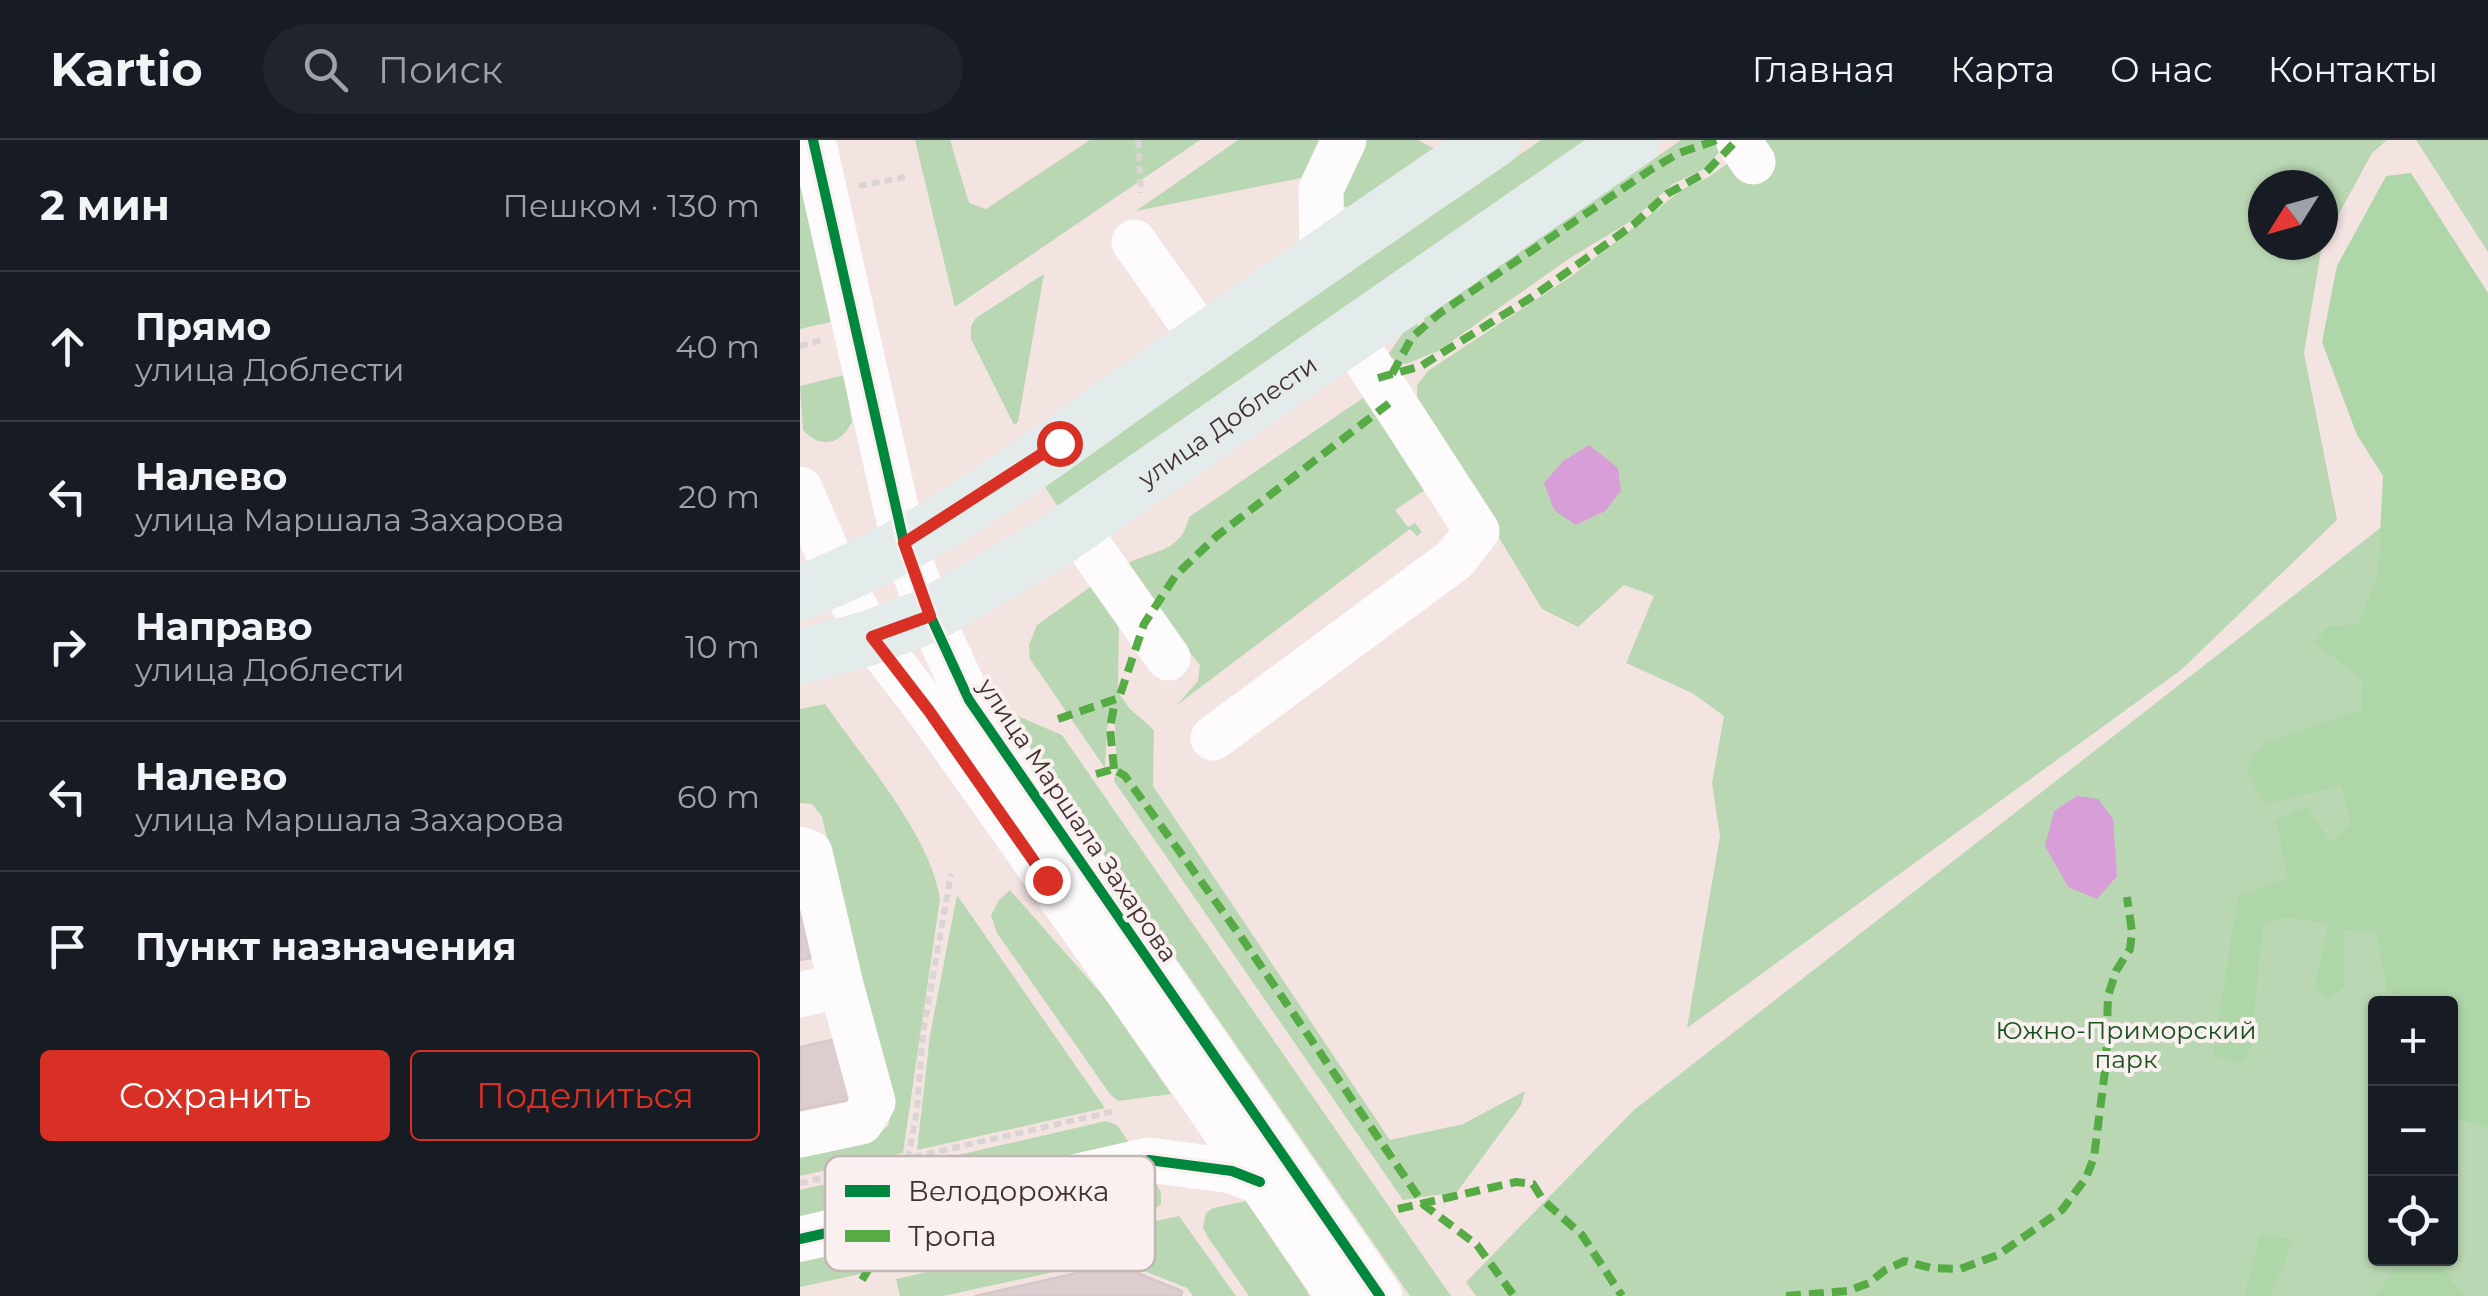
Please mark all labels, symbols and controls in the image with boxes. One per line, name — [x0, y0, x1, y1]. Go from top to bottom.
search box — [263, 24, 963, 114]
text: Kartio — [50, 40, 203, 98]
icon: search — [298, 42, 353, 97]
text: Поиск — [378, 46, 503, 93]
text: Главная — [1752, 48, 1895, 91]
text: Карта — [1950, 48, 2055, 91]
text: О нас — [2110, 48, 2213, 91]
text: Контакты — [2268, 48, 2438, 91]
north arrow — [2248, 170, 2338, 260]
text: 2 мин — [40, 179, 170, 231]
text: Пешком · 130 m — [503, 186, 760, 225]
text: Прямо — [135, 303, 271, 350]
icon: ahead — [40, 319, 95, 374]
text: 40 m — [675, 327, 760, 366]
street label: улица Доблести — [1132, 349, 1323, 494]
text: улица Доблести — [135, 350, 404, 389]
route start — [1037, 421, 1083, 467]
text: Налево — [135, 453, 287, 500]
icon: left — [40, 469, 95, 524]
text: 20 m — [678, 477, 760, 516]
text: улица Маршала Захарова — [135, 500, 564, 539]
text: Направо — [135, 603, 313, 650]
icon: right — [40, 619, 95, 674]
text: 10 m — [685, 627, 760, 666]
text: улица Доблести — [135, 650, 404, 689]
street label: улица Маршала Захарова — [971, 672, 1184, 967]
text: Налево — [135, 753, 287, 800]
icon: left — [40, 769, 95, 824]
text: 60 m — [677, 777, 760, 816]
text: улица Маршала Захарова — [135, 800, 564, 839]
route end — [1025, 858, 1071, 904]
icon: arrive — [40, 919, 95, 974]
text: Пункт назначения — [135, 923, 517, 970]
map controls — [2368, 996, 2458, 1266]
button: + — [2368, 996, 2458, 1086]
park label: Южно-Приморский парк — [1996, 1015, 2257, 1074]
button: Сохранить — [40, 1050, 390, 1141]
button: Поделиться — [410, 1050, 760, 1141]
button: − — [2368, 1086, 2458, 1176]
legend — [825, 1156, 1155, 1271]
text: Велодорожка — [908, 1174, 1109, 1208]
button: locate — [2368, 1176, 2458, 1266]
text: Тропа — [908, 1219, 996, 1253]

